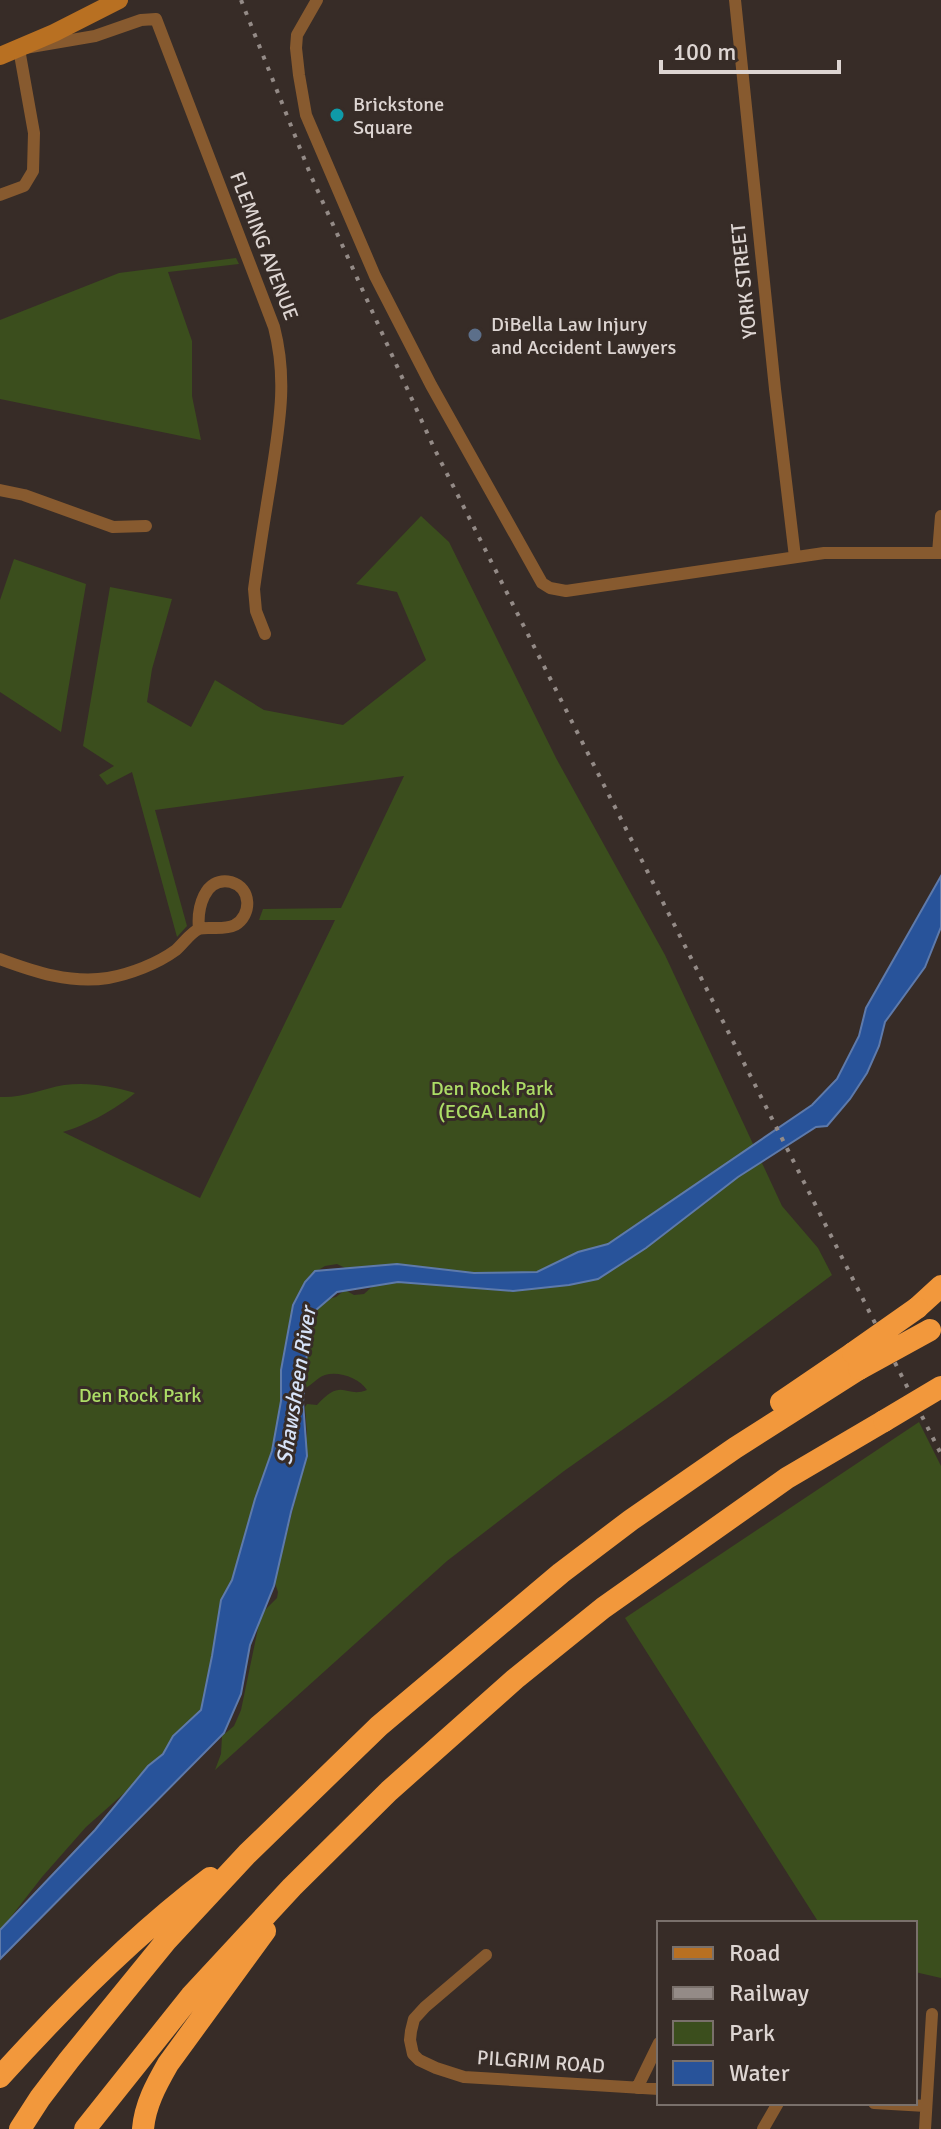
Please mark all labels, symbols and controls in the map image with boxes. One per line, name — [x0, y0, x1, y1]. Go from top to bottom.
scale bar — [661, 24, 839, 74]
text: 100 m — [673, 37, 736, 67]
place label: Brickstone Square — [353, 92, 444, 140]
marker: Brickstone Square — [328, 106, 346, 124]
street label: FLEMING AVENUE — [224, 168, 304, 324]
street label: YORK STREET — [725, 222, 763, 340]
place label: DiBella Law Injury and Accident Lawyers — [491, 312, 676, 360]
marker: DiBella Law Injury and Accident Lawyers — [466, 326, 484, 344]
park label: Den Rock Park (ECGA Land) — [431, 1076, 553, 1124]
water label: Shawsheen River — [270, 1302, 322, 1467]
park label: Den Rock Park — [79, 1383, 201, 1408]
legend — [657, 1921, 917, 2105]
text: Road — [729, 1938, 780, 1968]
text: Railway — [729, 1978, 809, 2008]
text: Park — [729, 2018, 775, 2048]
street label: PILGRIM ROAD — [476, 2045, 606, 2079]
text: Water — [729, 2058, 790, 2088]

